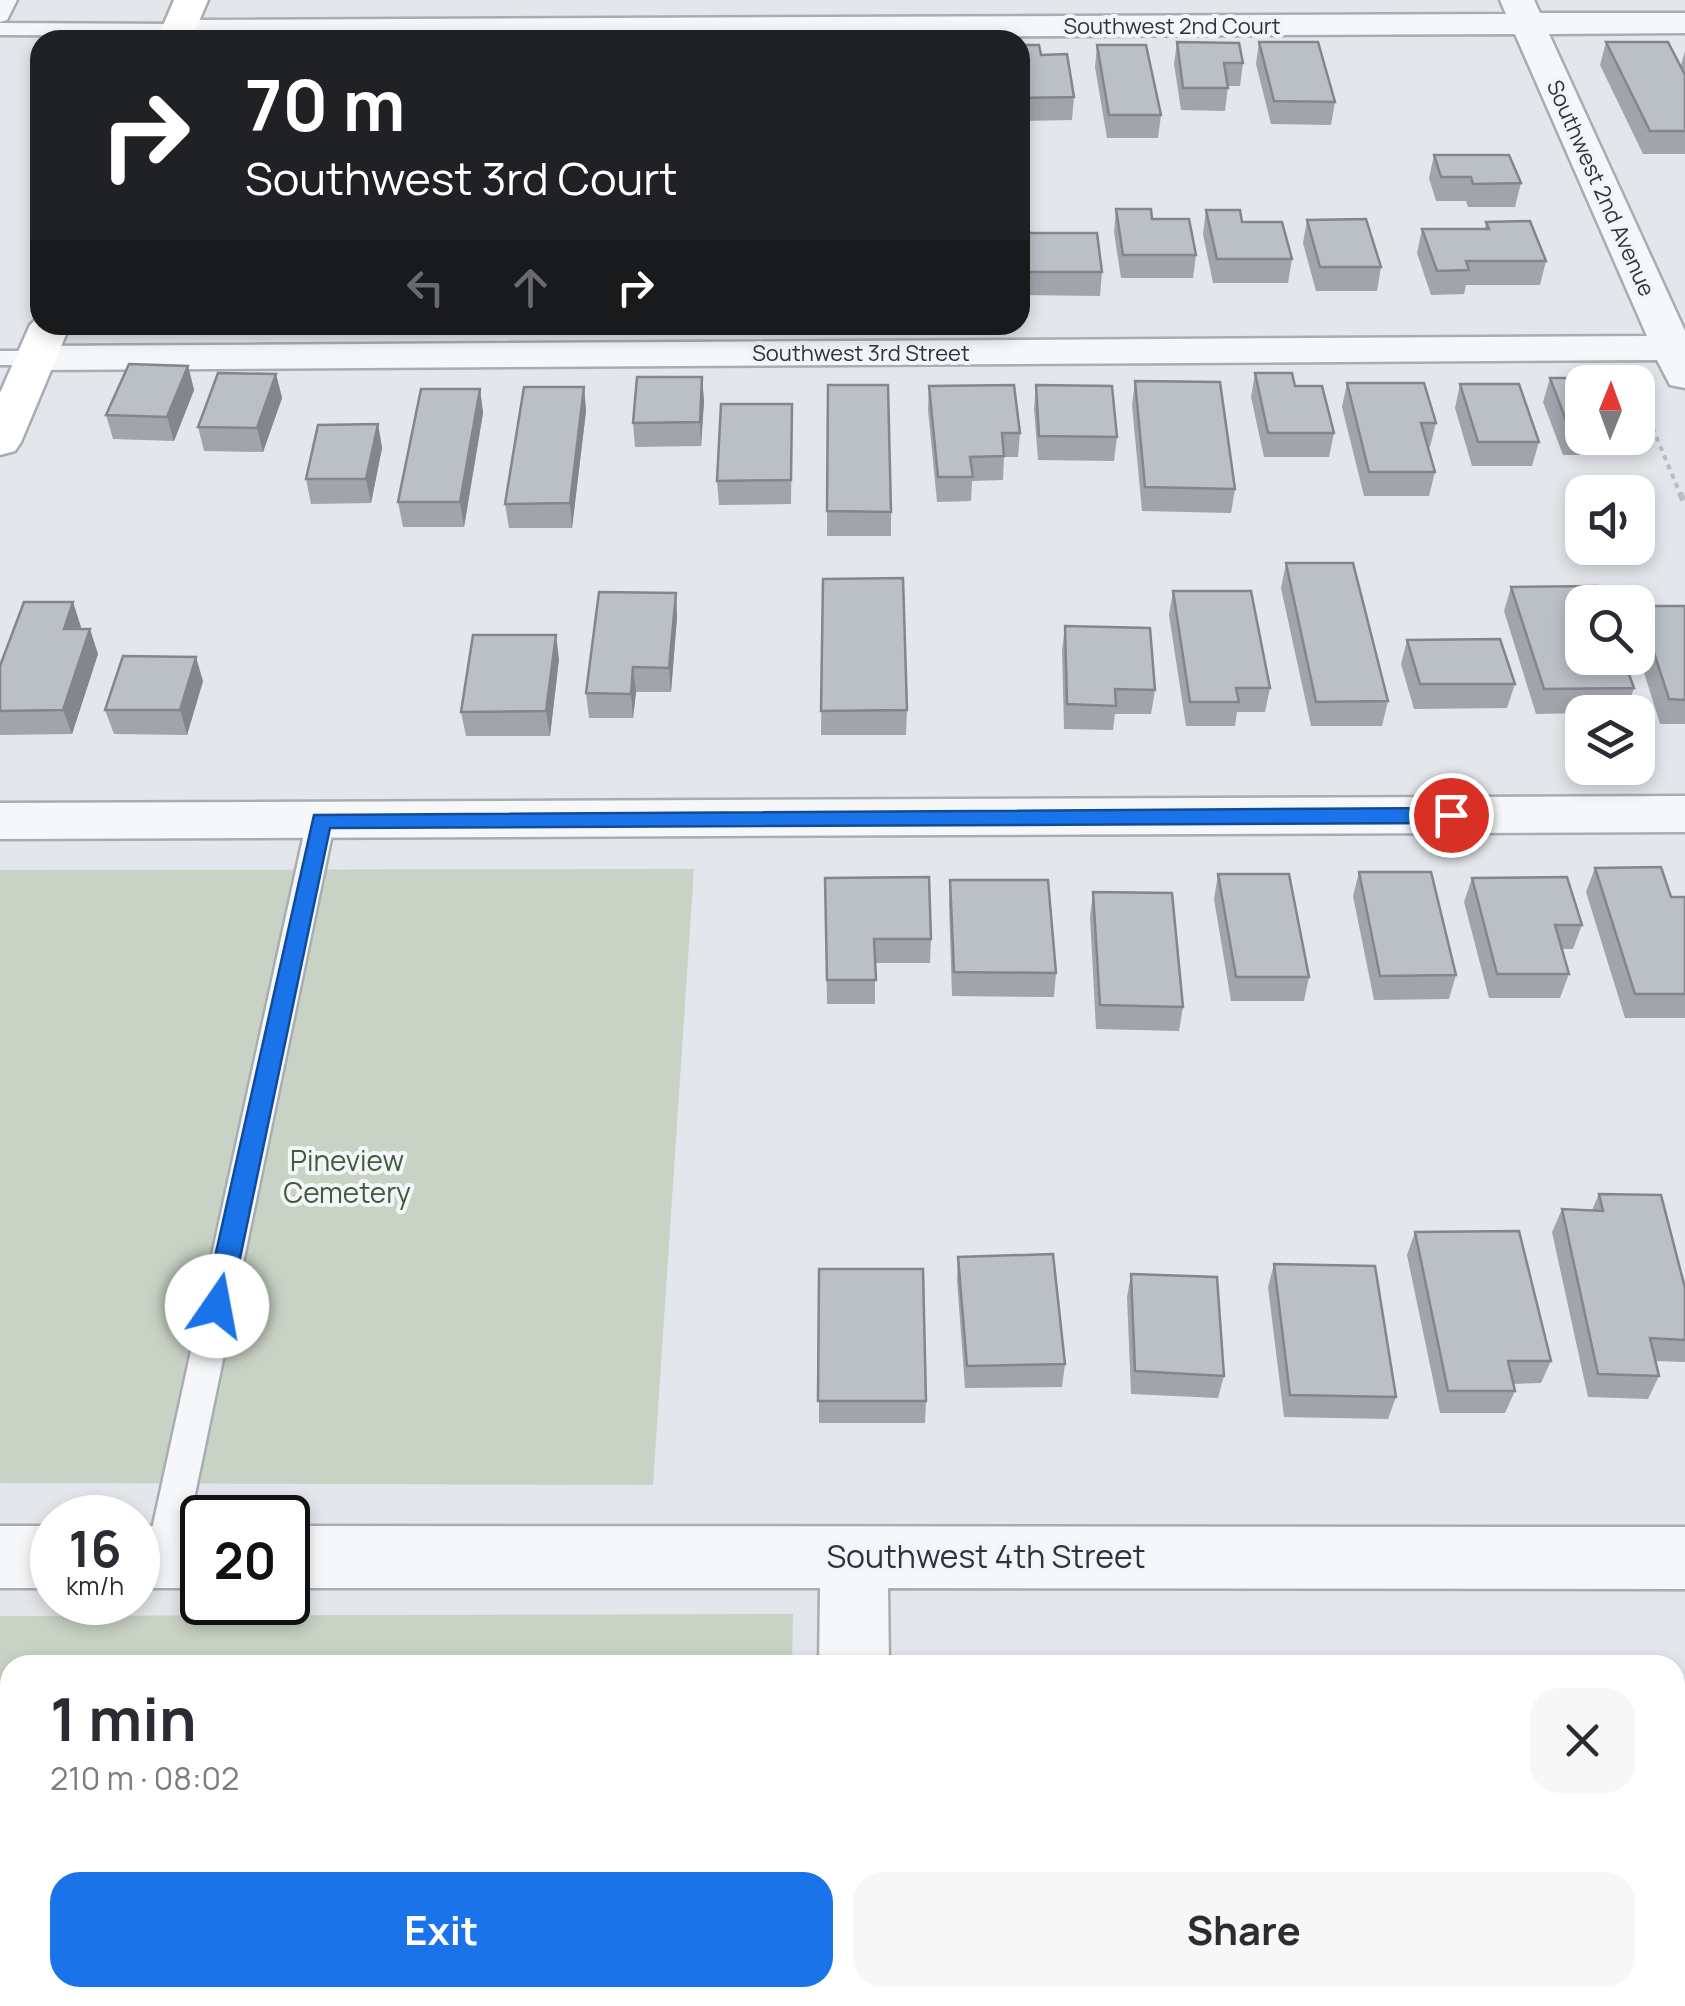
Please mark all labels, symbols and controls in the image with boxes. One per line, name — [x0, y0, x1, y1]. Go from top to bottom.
street label: Southwest 2nd Court — [1063, 11, 1281, 41]
text: 70 m — [245, 56, 405, 152]
icon: right — [80, 70, 210, 200]
street label: Southwest 2nd Avenue — [1540, 75, 1662, 301]
text: Southwest 3rd Court — [245, 147, 678, 209]
icon: left — [398, 260, 453, 315]
icon: ahead — [503, 260, 558, 315]
icon: right — [608, 260, 663, 315]
street label: Southwest 3rd Street — [752, 338, 970, 368]
north arrow — [1565, 365, 1655, 455]
map controls — [1565, 365, 1655, 785]
button: sound — [1565, 475, 1655, 565]
button: search — [1565, 585, 1655, 675]
button: layers — [1565, 695, 1655, 785]
pin — [1409, 773, 1494, 858]
icon: arrive — [1424, 788, 1479, 843]
park label: Pineview Cemetery — [283, 1141, 411, 1211]
position arrow — [165, 1254, 269, 1358]
speed limit sign: 20 — [180, 1495, 310, 1625]
text: 16 — [69, 1514, 121, 1582]
street label: Southwest 4th Street — [826, 1534, 1146, 1578]
text: km/h — [66, 1568, 124, 1603]
text: 1 min — [50, 1677, 197, 1759]
button: close — [1530, 1688, 1635, 1793]
text: 210 m · 08:02 — [50, 1756, 239, 1800]
button: Exit — [50, 1872, 833, 1987]
button: Share — [853, 1872, 1635, 1987]

